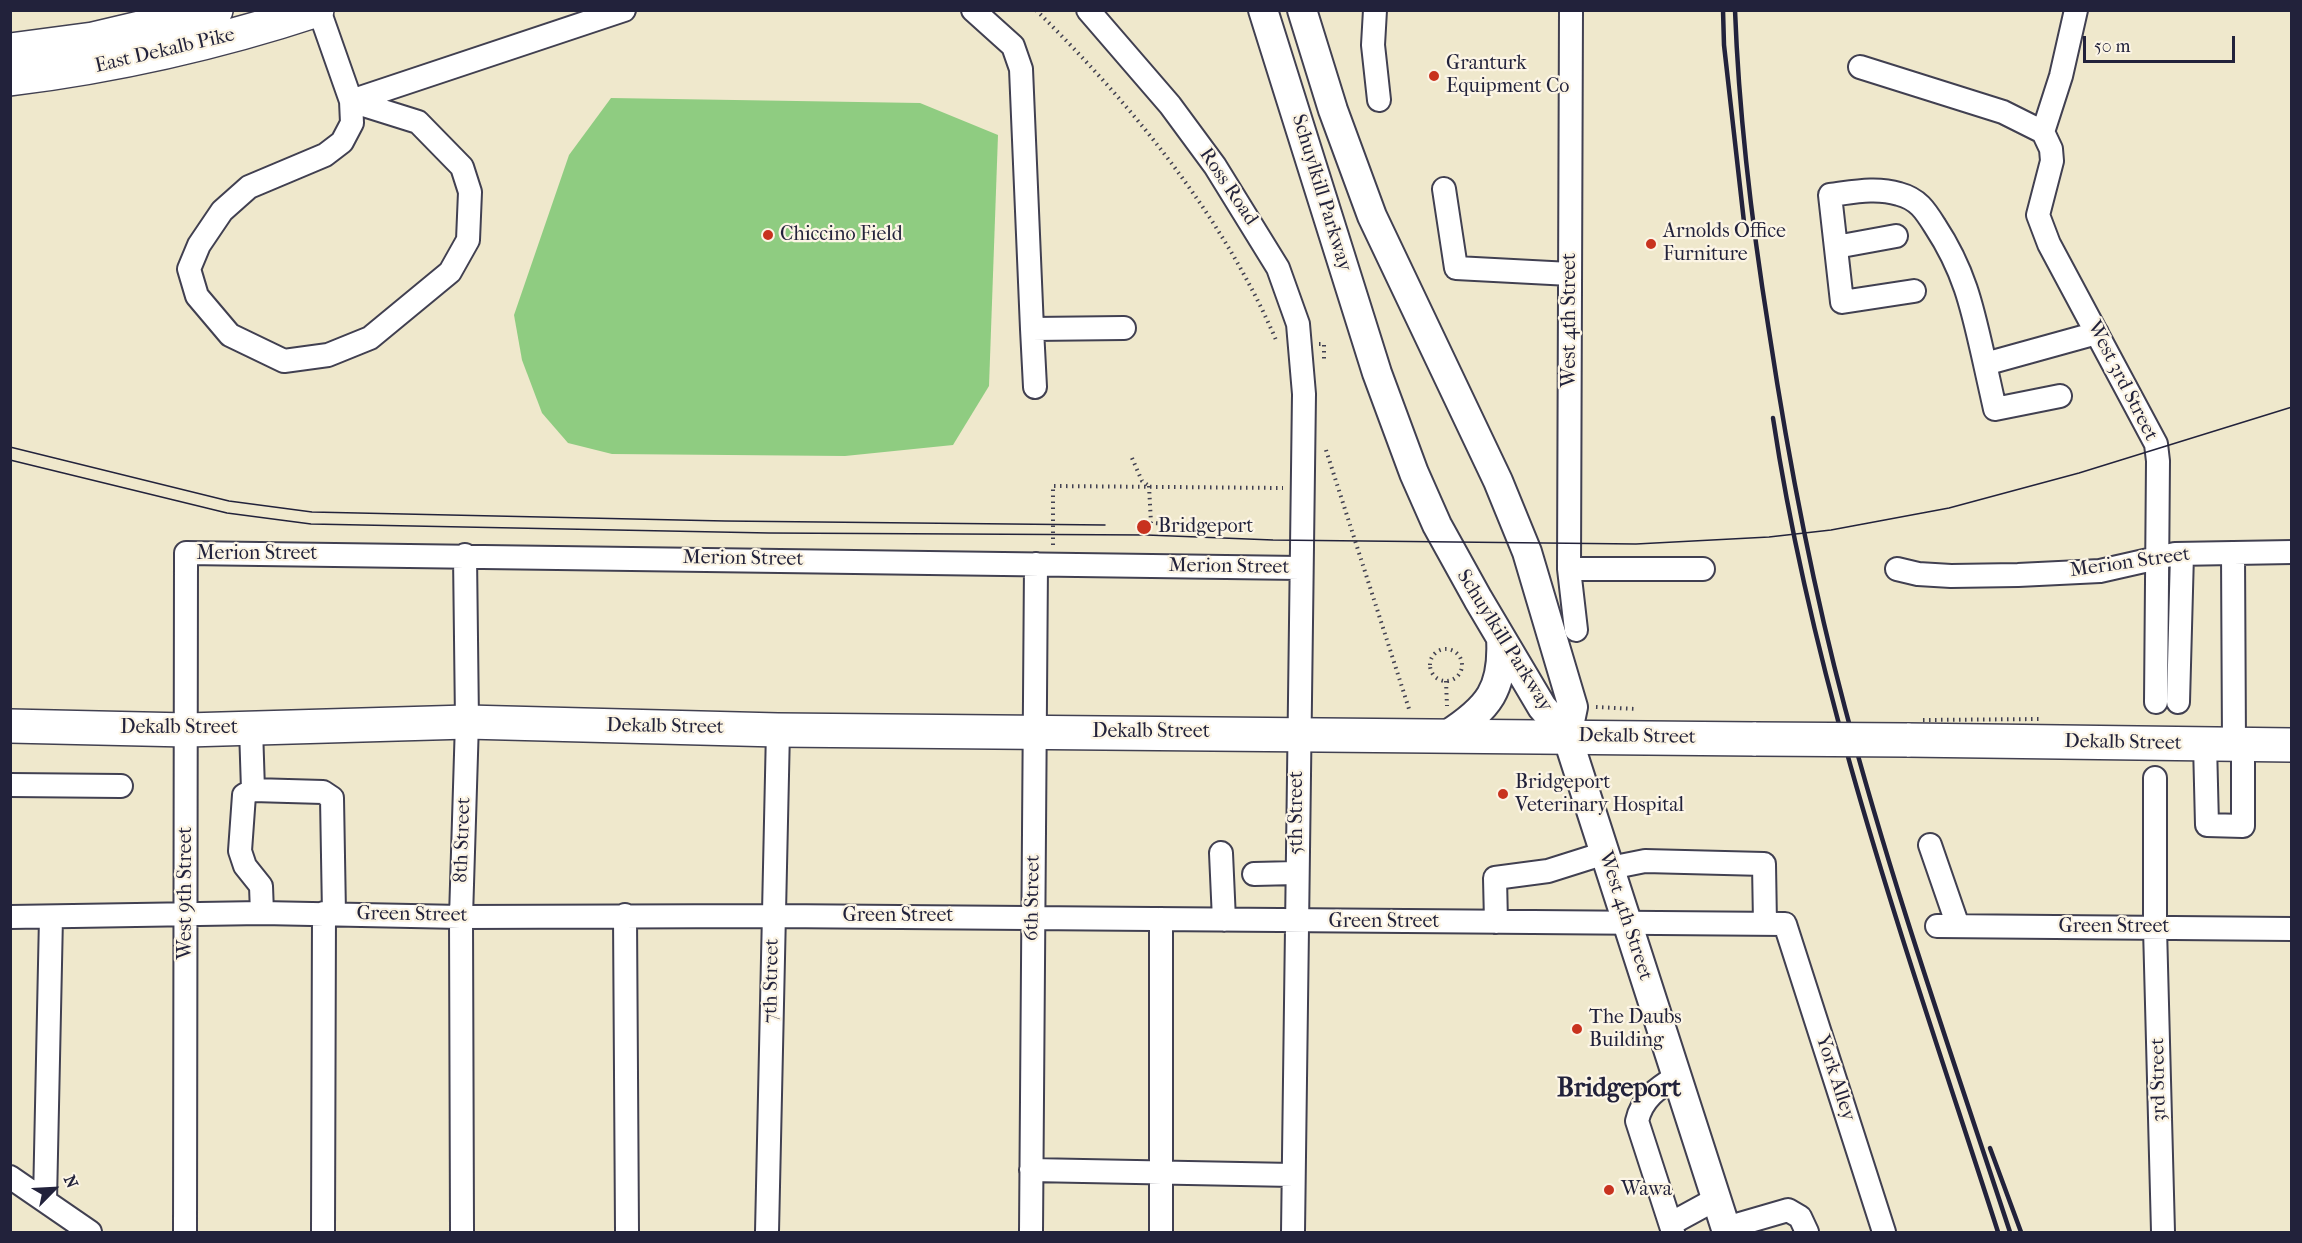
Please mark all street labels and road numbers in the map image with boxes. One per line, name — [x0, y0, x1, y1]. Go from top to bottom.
street label: East Dekalb Pike — [93, 23, 237, 79]
street label: Schuylkill Parkway — [1286, 112, 1356, 274]
street label: Ross Road — [1193, 144, 1263, 230]
street label: West 4th Street — [1558, 253, 1582, 387]
street label: West 3rd Street — [2081, 317, 2163, 445]
street label: Merion Street — [197, 542, 317, 566]
street label: Merion Street — [2068, 543, 2192, 583]
street label: Merion Street — [682, 546, 804, 572]
street label: Merion Street — [1168, 554, 1290, 580]
street label: Schuylkill Parkway — [1451, 566, 1557, 716]
street label: Dekalb Street — [606, 714, 724, 740]
street label: Dekalb Street — [120, 716, 238, 740]
street label: Dekalb Street — [1092, 720, 1210, 744]
street label: Dekalb Street — [1578, 724, 1696, 750]
street label: Dekalb Street — [2064, 730, 2182, 756]
street label: 5th Street — [1285, 771, 1309, 855]
street label: 8th Street — [450, 797, 476, 883]
street label: West 9th Street — [174, 827, 198, 959]
street label: West 4th Street — [1593, 848, 1657, 984]
street label: 6th Street — [1020, 855, 1046, 941]
street label: Green Street — [356, 902, 468, 928]
street label: Green Street — [842, 904, 954, 928]
street label: Green Street — [1328, 910, 1440, 934]
street label: Green Street — [2058, 915, 2170, 939]
street label: 7th Street — [759, 938, 785, 1024]
street label: York Alley — [1810, 1032, 1860, 1124]
street label: 3rd Street — [2146, 1038, 2172, 1122]

